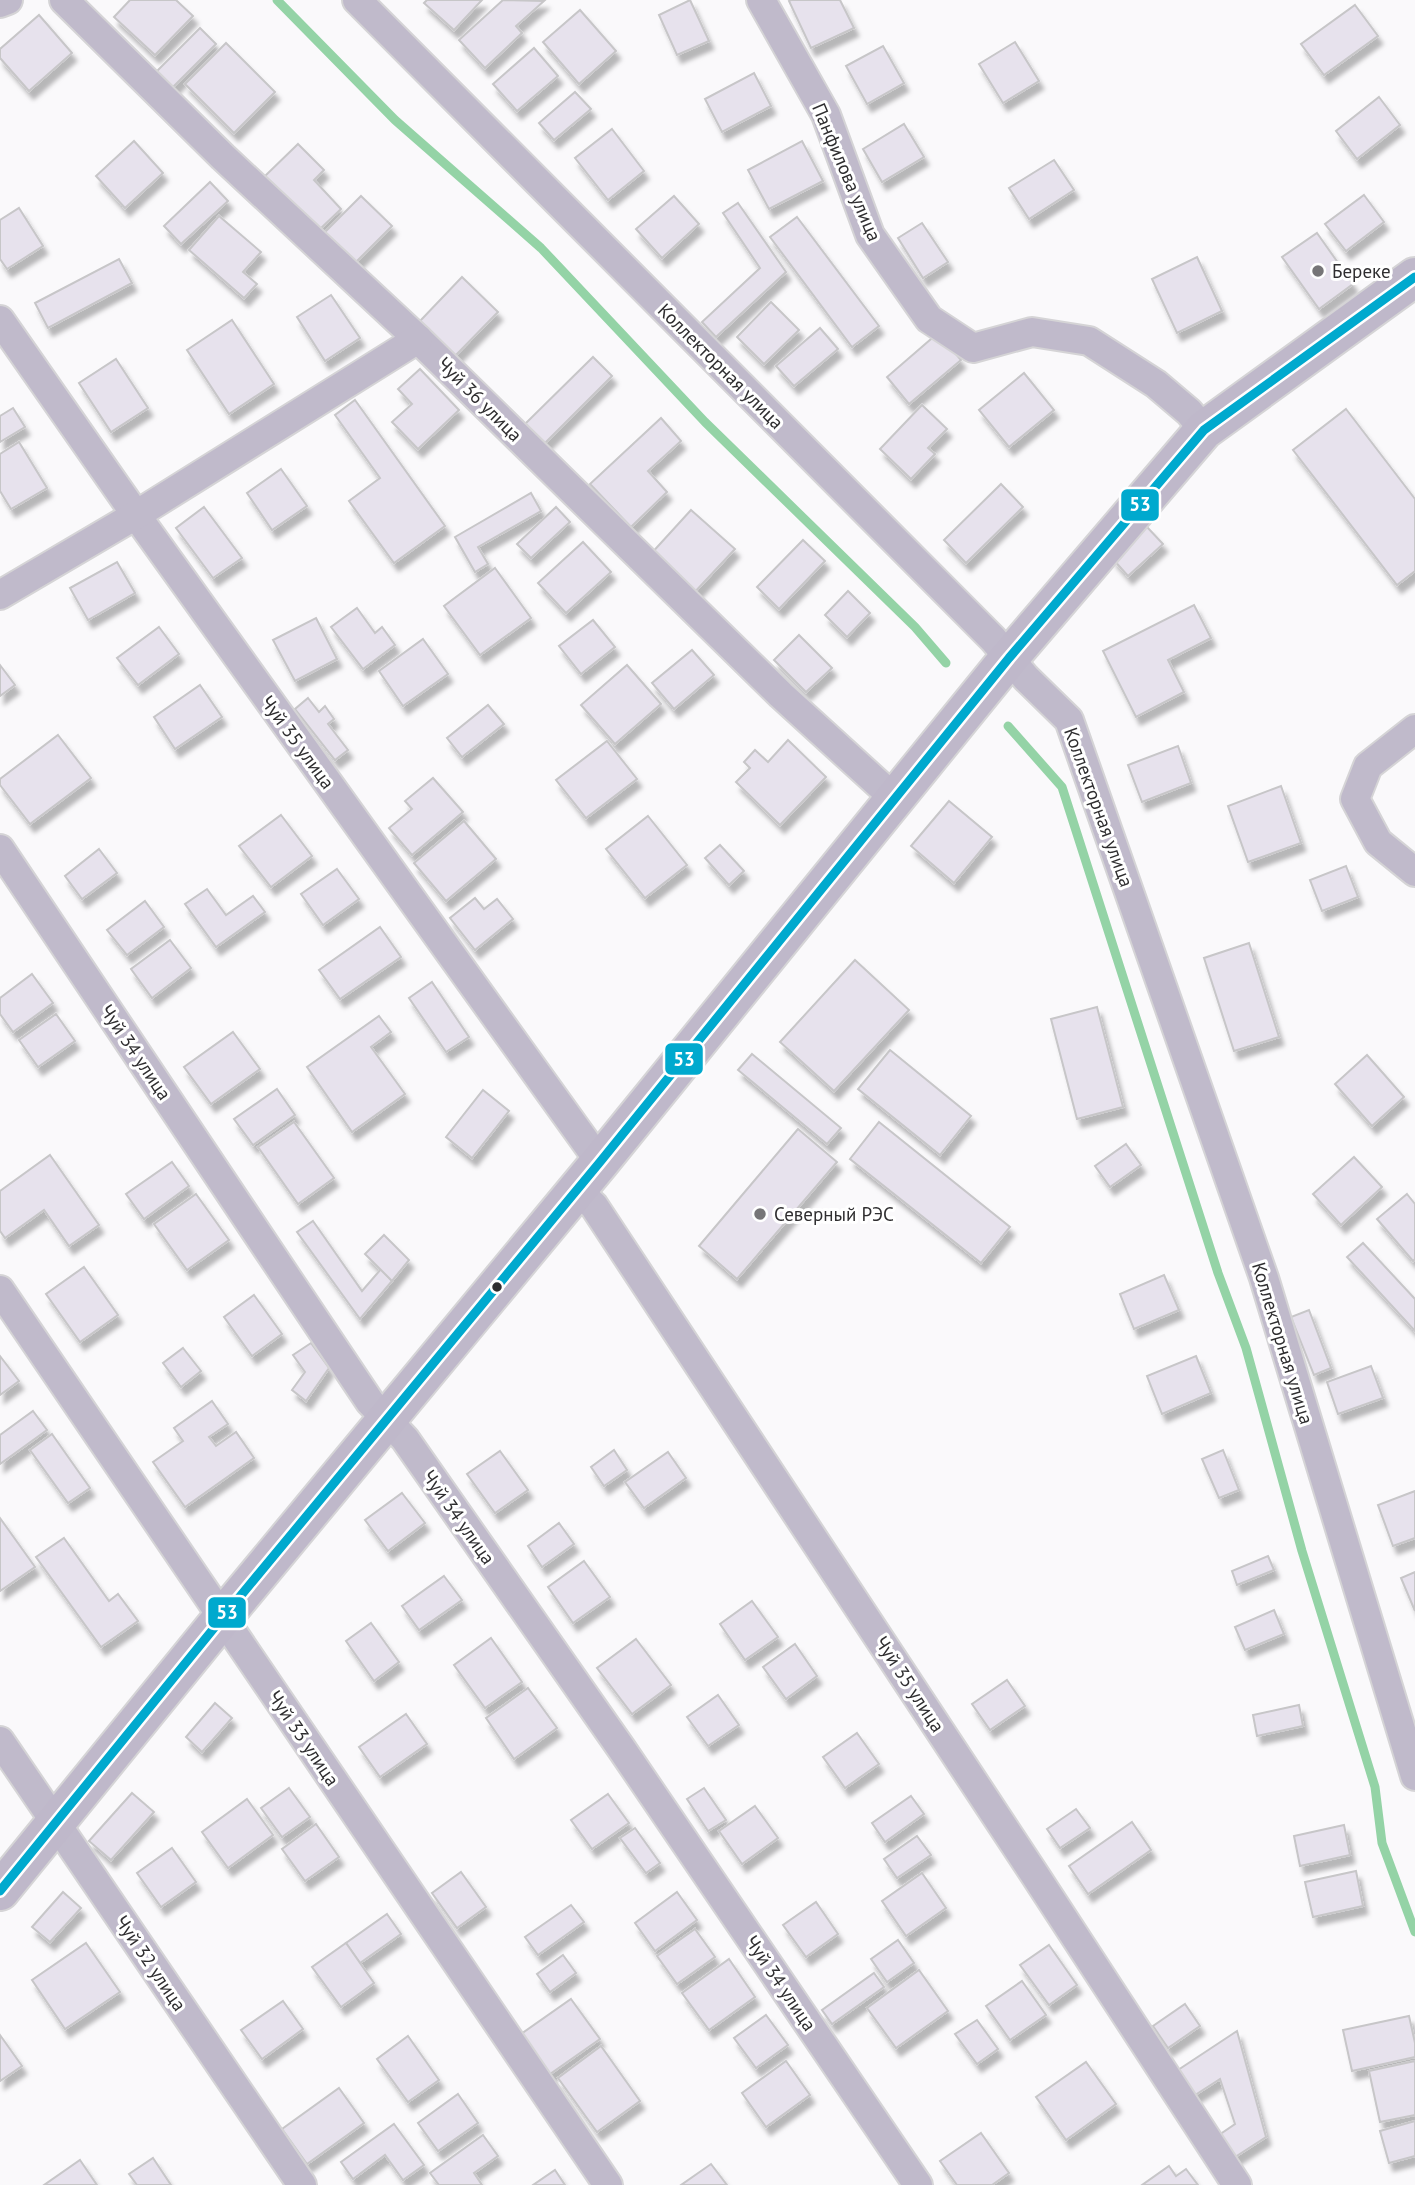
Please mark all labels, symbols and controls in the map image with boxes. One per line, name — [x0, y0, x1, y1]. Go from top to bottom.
street label: Панфилова улица — [807, 99, 887, 245]
place label: Береке — [1332, 259, 1391, 283]
marker: Береке — [1310, 263, 1326, 279]
street label: Коллекторная улица — [653, 298, 789, 434]
street label: Чуй 36 улица — [433, 352, 527, 446]
line badge: 53 — [1120, 488, 1160, 522]
text: 53 — [1129, 492, 1151, 516]
street label: Чуй 35 улица — [256, 690, 340, 794]
street label: Коллекторная улица — [1059, 724, 1139, 890]
street label: Чуй 34 улица — [95, 1000, 177, 1104]
line badge: 53 — [664, 1042, 704, 1076]
text: 53 — [673, 1047, 695, 1071]
place label: Северный РЭС — [774, 1202, 894, 1226]
marker: Северный РЭС — [752, 1206, 768, 1222]
street label: Коллекторная улица — [1247, 1259, 1319, 1427]
unlabelled marker — [490, 1280, 504, 1294]
street label: Чуй 34 улица — [418, 1465, 500, 1569]
line badge: 53 — [207, 1596, 247, 1629]
text: 53 — [216, 1600, 238, 1624]
street label: Чуй 35 улица — [870, 1631, 950, 1737]
street label: Чуй 33 улица — [263, 1686, 345, 1790]
street label: Чуй 32 улица — [110, 1911, 192, 2015]
street label: Чуй 34 улица — [740, 1931, 822, 2035]

